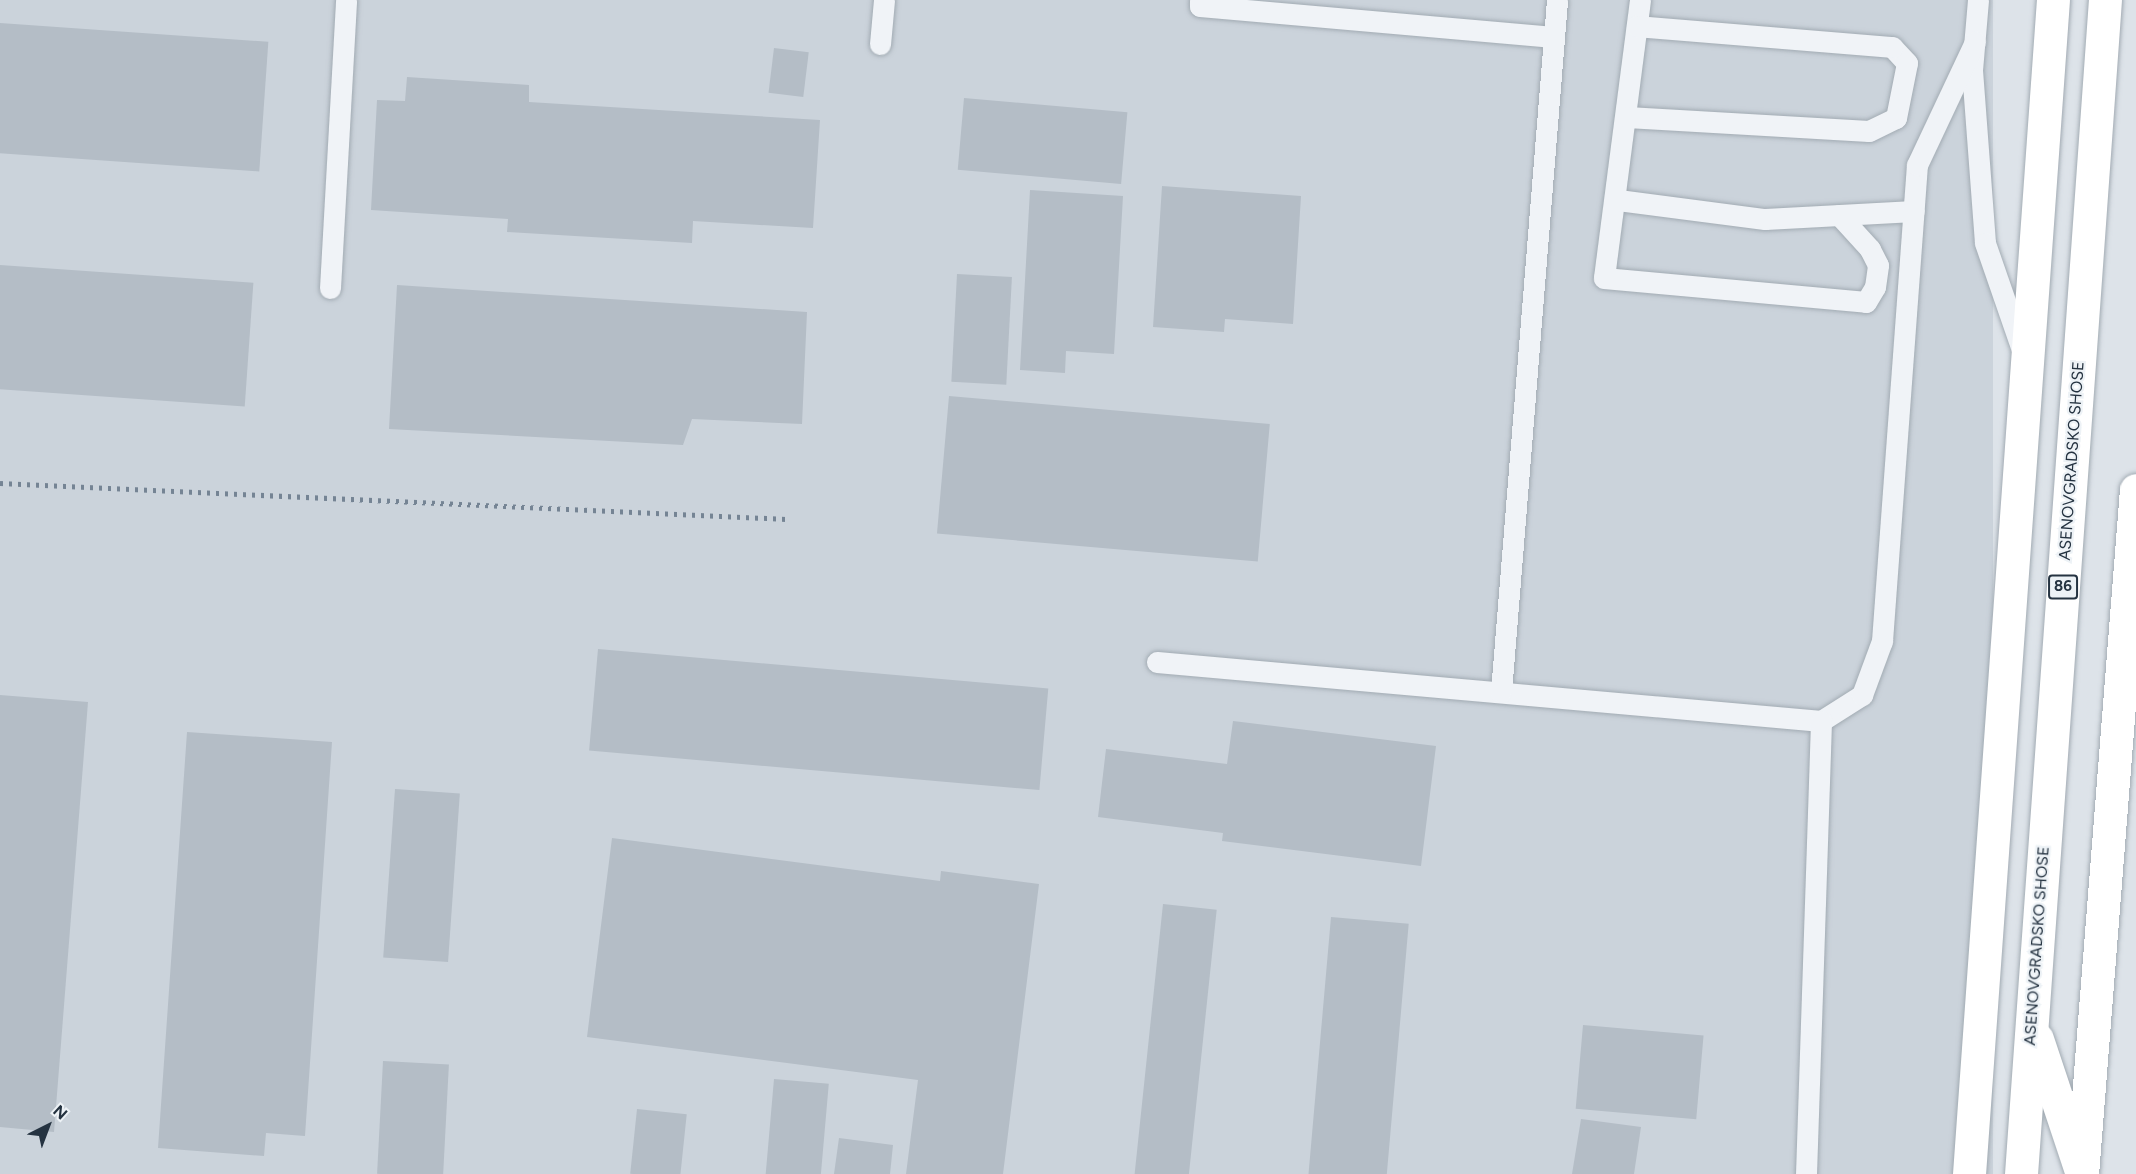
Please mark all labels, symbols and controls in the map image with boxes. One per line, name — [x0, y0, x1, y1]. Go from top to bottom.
street label: ASENOVGRADSKO SHOSE — [2055, 361, 2089, 561]
road number: 86 — [2048, 575, 2078, 599]
street label: ASENOVGRADSKO SHOSE — [2020, 846, 2054, 1046]
north arrow — [18, 1096, 78, 1156]
text: N — [49, 1101, 71, 1123]

